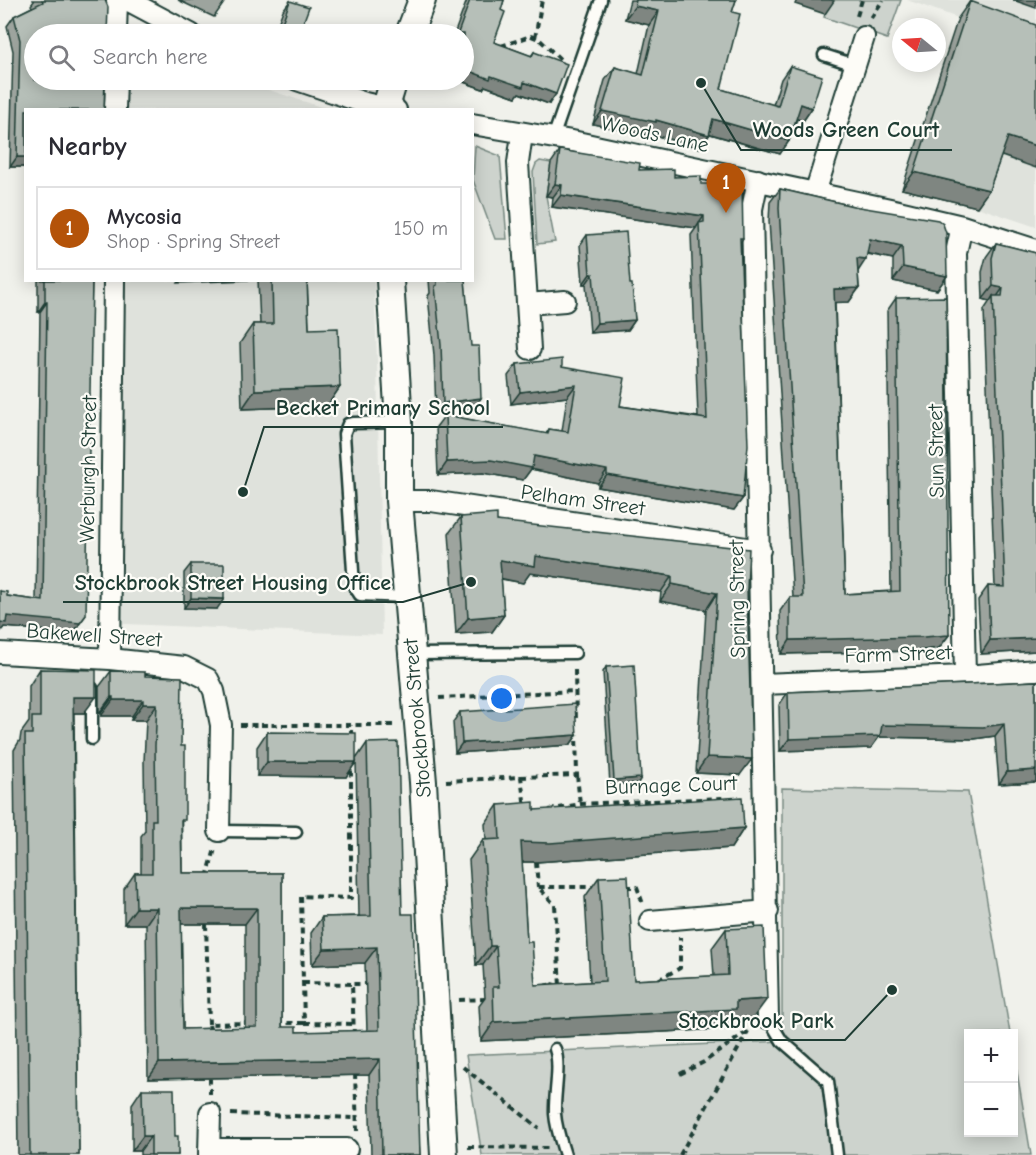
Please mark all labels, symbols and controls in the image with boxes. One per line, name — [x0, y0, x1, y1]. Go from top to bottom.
north arrow — [892, 18, 946, 72]
search box — [24, 24, 474, 90]
icon: search — [45, 41, 78, 74]
text: Search here — [93, 44, 208, 70]
callout: Woods Green Court — [741, 110, 952, 150]
street label: Woods Lane — [599, 111, 711, 157]
text: Woods Green Court — [753, 117, 940, 143]
text: Nearby — [48, 132, 127, 162]
pin: 1 — [706, 164, 746, 213]
text: Mycosia — [107, 204, 182, 230]
text: 1 — [66, 217, 73, 240]
text: 150 m — [394, 217, 448, 240]
text: Shop · Spring Street — [107, 230, 279, 253]
callout: Becket Primary School — [264, 387, 503, 427]
street label: Werburgh Street — [75, 394, 101, 543]
text: Becket Primary School — [276, 395, 490, 421]
street label: Sun Street — [923, 403, 949, 498]
street label: Pelham Street — [519, 479, 648, 521]
street label: Spring Street — [724, 539, 750, 658]
callout: Stockbrook Street Housing Office — [63, 562, 403, 602]
text: Stockbrook Street Housing Office — [75, 570, 391, 596]
street label: Bakewell Street — [26, 618, 163, 652]
street label: Stockbrook Street — [398, 636, 436, 799]
street label: Farm Street — [844, 640, 953, 668]
your location — [487, 684, 516, 713]
street label: Burnage Court — [604, 771, 739, 799]
callout: Stockbrook Park — [666, 1000, 845, 1040]
text: Stockbrook Park — [678, 1008, 834, 1034]
map controls — [964, 1029, 1018, 1137]
button: + — [964, 1029, 1018, 1083]
button: − — [964, 1083, 1018, 1137]

